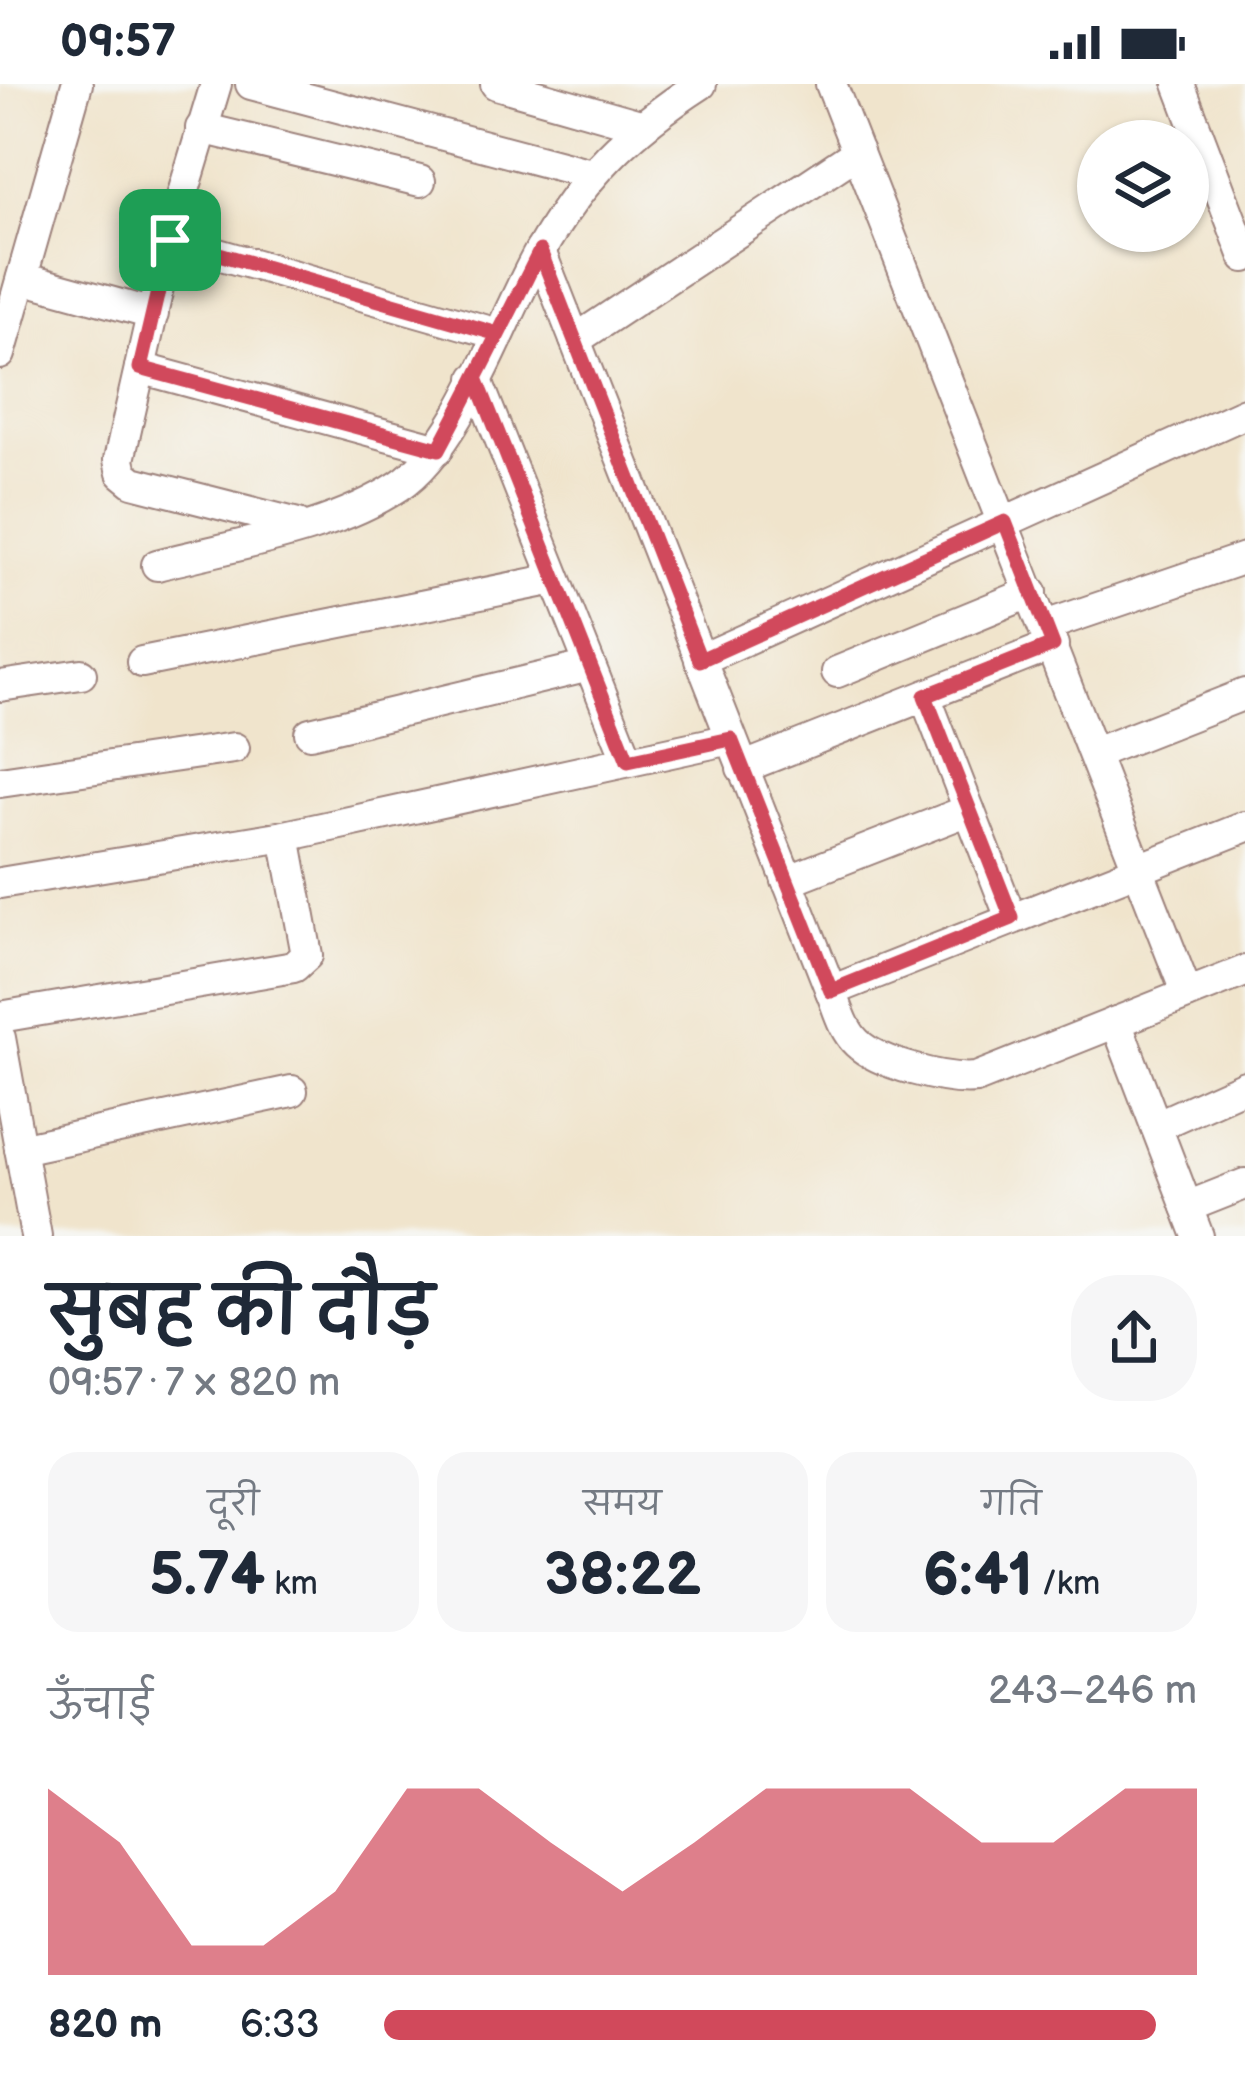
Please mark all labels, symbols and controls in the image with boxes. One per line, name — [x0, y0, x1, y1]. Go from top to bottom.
text: 09:57 — [60, 15, 176, 70]
map controls — [1077, 120, 1209, 252]
button: layers — [1077, 120, 1209, 252]
pin — [119, 189, 221, 291]
icon: arrive — [137, 207, 203, 273]
text: सुबह की दौड़ — [48, 1275, 434, 1354]
button: share — [1071, 1275, 1197, 1401]
text: 09:57 · 7 × 820 m — [48, 1360, 340, 1407]
text: दूरी — [208, 1485, 259, 1525]
text: समय — [583, 1485, 662, 1525]
text: गति — [981, 1485, 1042, 1525]
text: 5.74 — [149, 1540, 265, 1612]
text: 38:22 — [544, 1540, 701, 1612]
text: 6:41 — [923, 1540, 1033, 1612]
text: km — [265, 1564, 318, 1604]
text: /km — [1033, 1564, 1100, 1604]
text: 243–246 m — [988, 1668, 1197, 1715]
text: ऊँचाई — [48, 1683, 153, 1730]
text: 820 m — [48, 2002, 162, 2049]
text: 6:33 — [240, 2002, 320, 2049]

